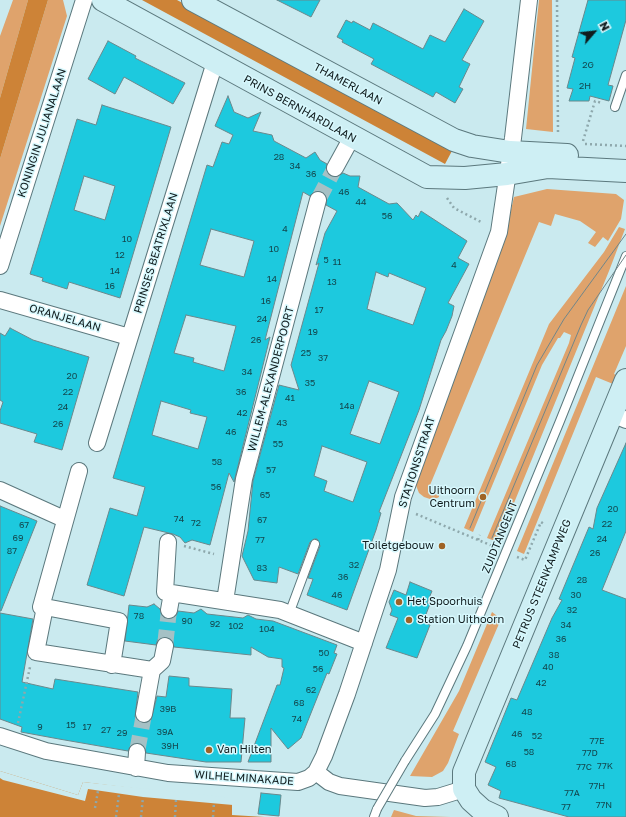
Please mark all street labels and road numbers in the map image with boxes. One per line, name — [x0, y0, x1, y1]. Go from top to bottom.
street label: THAMERLAAN — [311, 60, 385, 108]
street label: KONINGIN JULIANALAAN — [15, 67, 69, 199]
street label: PRINS BERNHARDLAAN — [241, 72, 359, 146]
street label: PRINSES BEATRIXLAAN — [131, 191, 181, 315]
street label: ORANJELAAN — [28, 301, 102, 335]
street label: WILLEM-ALEXANDERPOORT — [245, 305, 297, 453]
street label: STATIONSSTRAAT — [396, 415, 438, 509]
street label: ZUIDTANGENT — [479, 499, 521, 575]
street label: PETRUS STEENKAMPWEG — [510, 517, 574, 651]
street label: WILHELMINAKADE — [194, 768, 294, 788]

